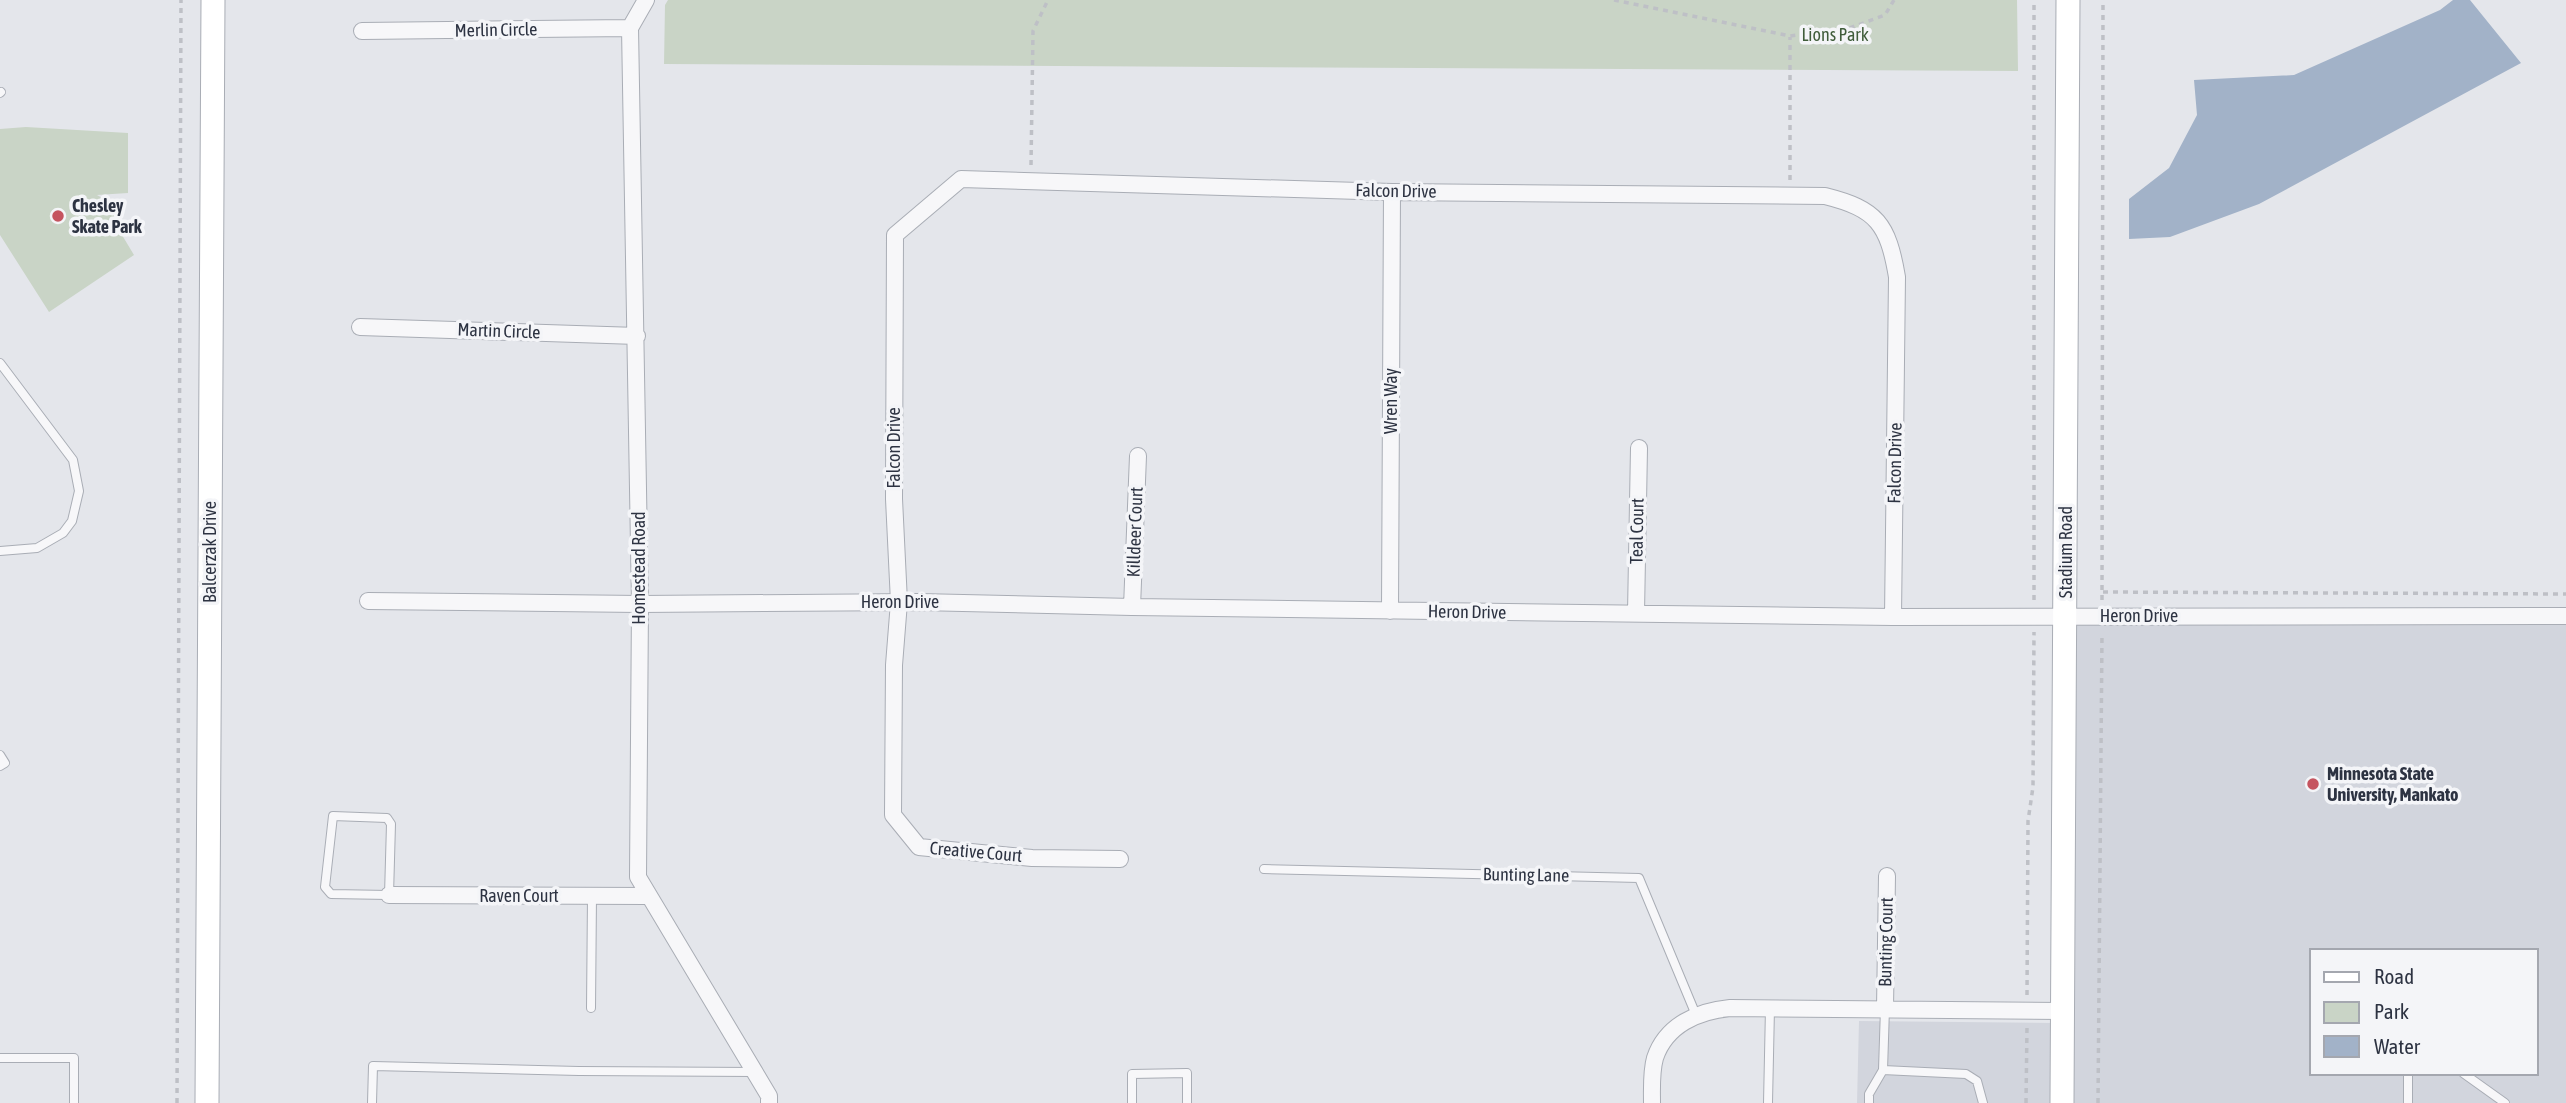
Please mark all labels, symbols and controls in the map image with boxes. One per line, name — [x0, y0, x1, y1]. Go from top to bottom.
street label: Merlin Circle — [455, 18, 537, 41]
park label: Lions Park — [1801, 24, 1869, 45]
street label: Falcon Drive — [1355, 179, 1437, 202]
place label: Chesley Skate Park — [72, 195, 143, 237]
marker: Chesley Skate Park — [50, 208, 66, 224]
street label: Martin Circle — [457, 319, 541, 342]
street label: Wren Way — [1380, 368, 1401, 434]
street label: Falcon Drive — [883, 407, 904, 489]
street label: Falcon Drive — [1883, 422, 1906, 504]
street label: Killdeer Court — [1122, 486, 1147, 578]
street label: Teal Court — [1625, 498, 1648, 564]
street label: Balcerzak Drive — [199, 501, 220, 603]
street label: Stadium Road — [2055, 506, 2076, 598]
street label: Homestead Road — [628, 511, 649, 625]
street label: Heron Drive — [861, 591, 939, 612]
street label: Heron Drive — [1428, 600, 1506, 623]
street label: Heron Drive — [2100, 605, 2178, 626]
place label: Minnesota State University, Mankato — [2327, 763, 2458, 805]
marker: Minnesota State University, Mankato — [2305, 776, 2321, 792]
street label: Creative Court — [929, 837, 1023, 866]
street label: Bunting Lane — [1483, 863, 1569, 886]
street label: Raven Court — [479, 885, 559, 906]
street label: Bunting Court — [1874, 897, 1897, 987]
legend — [2310, 949, 2538, 1075]
text: Road — [2374, 964, 2414, 988]
text: Park — [2374, 999, 2409, 1023]
text: Water — [2374, 1034, 2421, 1058]

